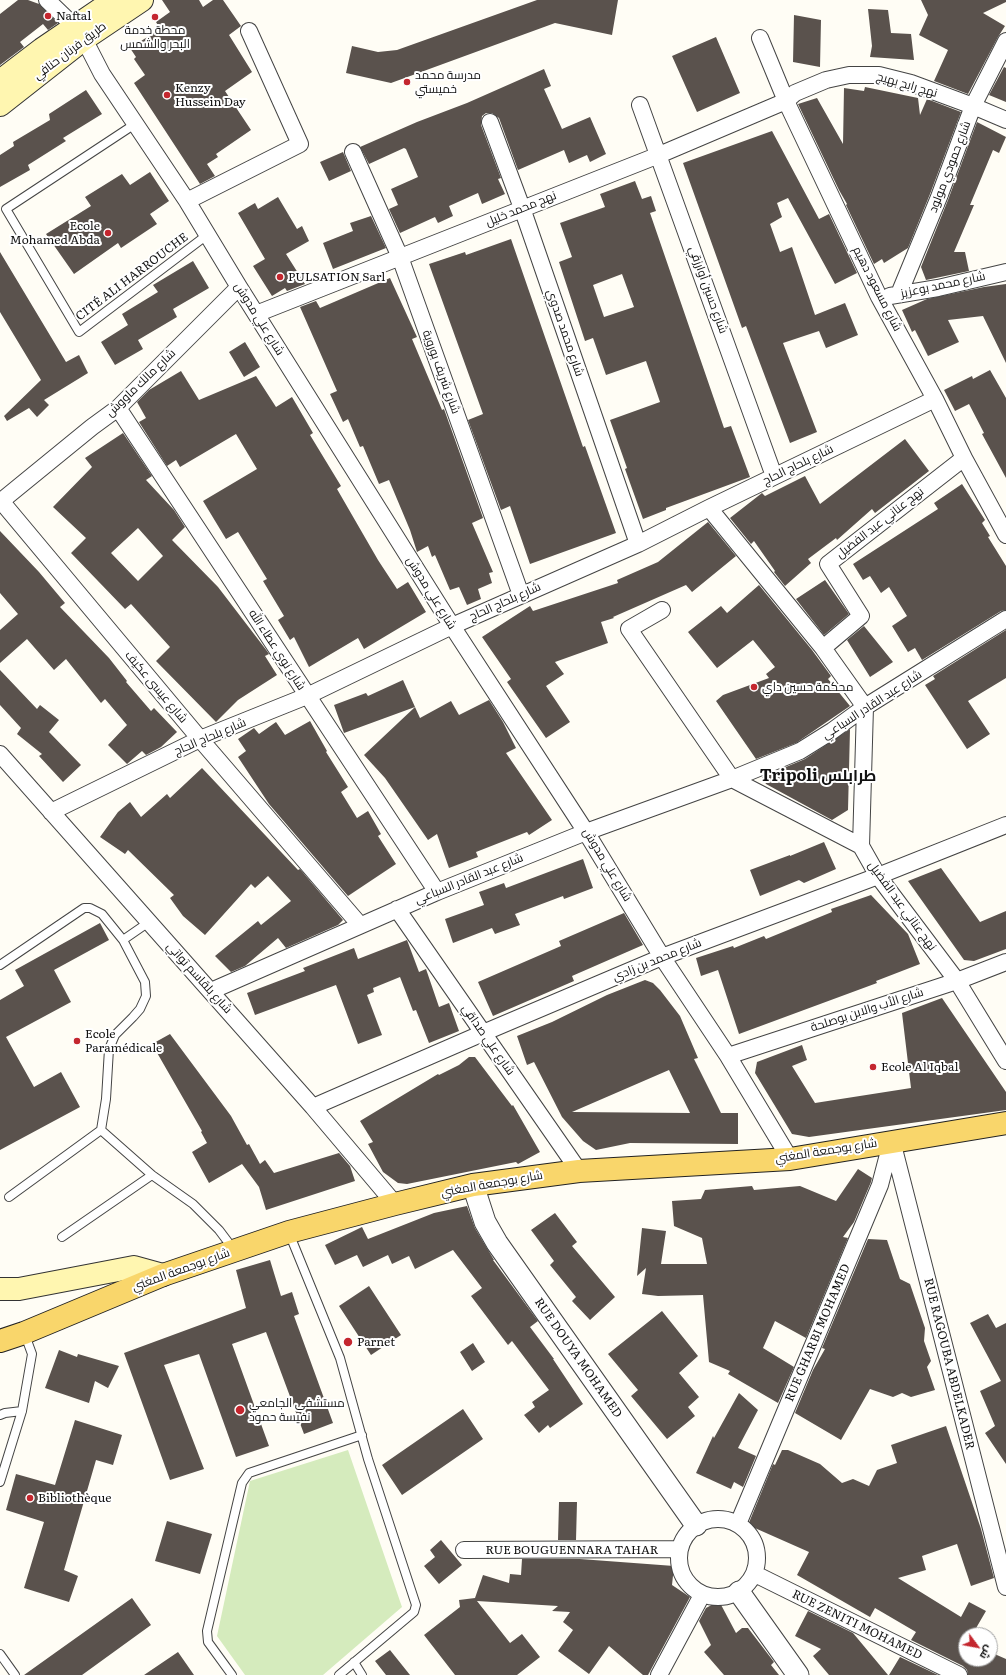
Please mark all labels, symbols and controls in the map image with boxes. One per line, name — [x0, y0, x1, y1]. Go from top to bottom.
place label: Naftal — [56, 9, 91, 23]
marker: Naftal — [43, 11, 53, 21]
marker: محطة خدمة البحر والشمس — [150, 12, 160, 22]
street label: طريق فرنان حنافي — [31, 19, 109, 83]
place label: محطة خدمة البحر والشمس — [120, 23, 190, 51]
place label: مدرسة محمد خميستي — [415, 68, 481, 96]
street label: نهج رابح بهيج — [875, 69, 939, 101]
marker: مدرسة محمد خميستي — [402, 77, 412, 87]
place label: Kenzy Hussein Day — [175, 81, 246, 109]
marker: Kenzy Hussein Day — [162, 90, 172, 100]
street label: شارع حمودي مولود — [926, 119, 974, 215]
street label: نهج محمد خليل — [483, 188, 559, 230]
place label: Ecole Mohamed Abda — [10, 219, 100, 247]
marker: Ecole Mohamed Abda — [103, 228, 113, 238]
street label: CITÉ ALI HARROUCHE — [73, 230, 191, 324]
street label: شارع حسين أوارزقي — [686, 244, 730, 336]
street label: شارع مسعود دهيم — [849, 244, 905, 334]
street label: شارع محمد بوعزيز — [899, 269, 987, 301]
place label: PULSATION Sarl — [288, 270, 385, 284]
marker: PULSATION Sarl — [275, 272, 285, 282]
street label: شارع علي مدوش — [231, 280, 287, 358]
street label: شارع محمد صدوي — [543, 288, 587, 378]
street label: شارع شريف بوروية — [419, 328, 463, 416]
street label: شارع مالك ماووش — [103, 346, 179, 420]
street label: شارع بلحاج الحاج — [760, 442, 836, 488]
street label: نهج عناني عبد الفضيل — [833, 484, 927, 562]
street label: شارع علي مدوش — [403, 554, 459, 632]
street label: شارع بلحاج الحاج — [467, 580, 543, 624]
street label: شارع نوي عطاء الله — [246, 607, 308, 693]
street label: شارع عيسى عكيف — [122, 648, 190, 726]
street label: شارع عبد القادر السباعي — [820, 667, 924, 743]
place label: محكمة حسين داي — [762, 680, 853, 694]
marker: محكمة حسين داي — [749, 682, 759, 692]
street label: شارع بلحاج الحاج — [172, 715, 248, 759]
district label: Tripoli طرابلس — [760, 766, 876, 786]
street label: شارع علي مدوش — [579, 826, 635, 904]
street label: شارع عبد القادر السباعي — [413, 851, 525, 907]
street label: نهج عناني عبد الفضيل — [865, 858, 939, 954]
street label: شارع محمد بن زادي — [611, 936, 703, 984]
street label: شارع بلقاسم تواتي — [163, 939, 235, 1017]
street label: شارع الأب والابن بوصلحة — [809, 985, 925, 1035]
street label: شارع علي صداقي — [458, 1002, 518, 1078]
place label: Ecole Paramédicale — [85, 1027, 162, 1055]
marker: Ecole Paramédicale — [72, 1036, 82, 1046]
place label: Ecole Al Iqbal — [881, 1060, 959, 1074]
marker: Ecole Al Iqbal — [868, 1062, 878, 1072]
street label: شارع بوجمعة المغني — [774, 1136, 878, 1166]
street label: شارع بوجمعة المغني — [440, 1168, 544, 1200]
street label: شارع بوجمعة المغني — [130, 1246, 232, 1294]
street label: RUE GHARBI MOHAMED — [782, 1262, 854, 1404]
street label: RUE RAGOUBA ABDELKADER — [921, 1277, 977, 1451]
street label: RUE DOUYA MOHAMED — [531, 1295, 625, 1421]
place label: Parnet — [357, 1335, 395, 1349]
marker: Parnet — [342, 1336, 354, 1348]
place label: مستشفى الجامعي نفيسة حمود — [249, 1396, 345, 1424]
marker: مستشفى الجامعي نفيسة حمود — [234, 1404, 246, 1416]
place label: Bibliothèque — [38, 1491, 112, 1505]
marker: Bibliothèque — [25, 1493, 35, 1503]
street label: RUE BOUGUENNARA TAHAR — [485, 1543, 659, 1557]
street label: RUE ZENITI MOHAMED — [790, 1587, 924, 1663]
north arrow — [958, 1627, 998, 1667]
text: ش — [977, 1643, 998, 1663]

